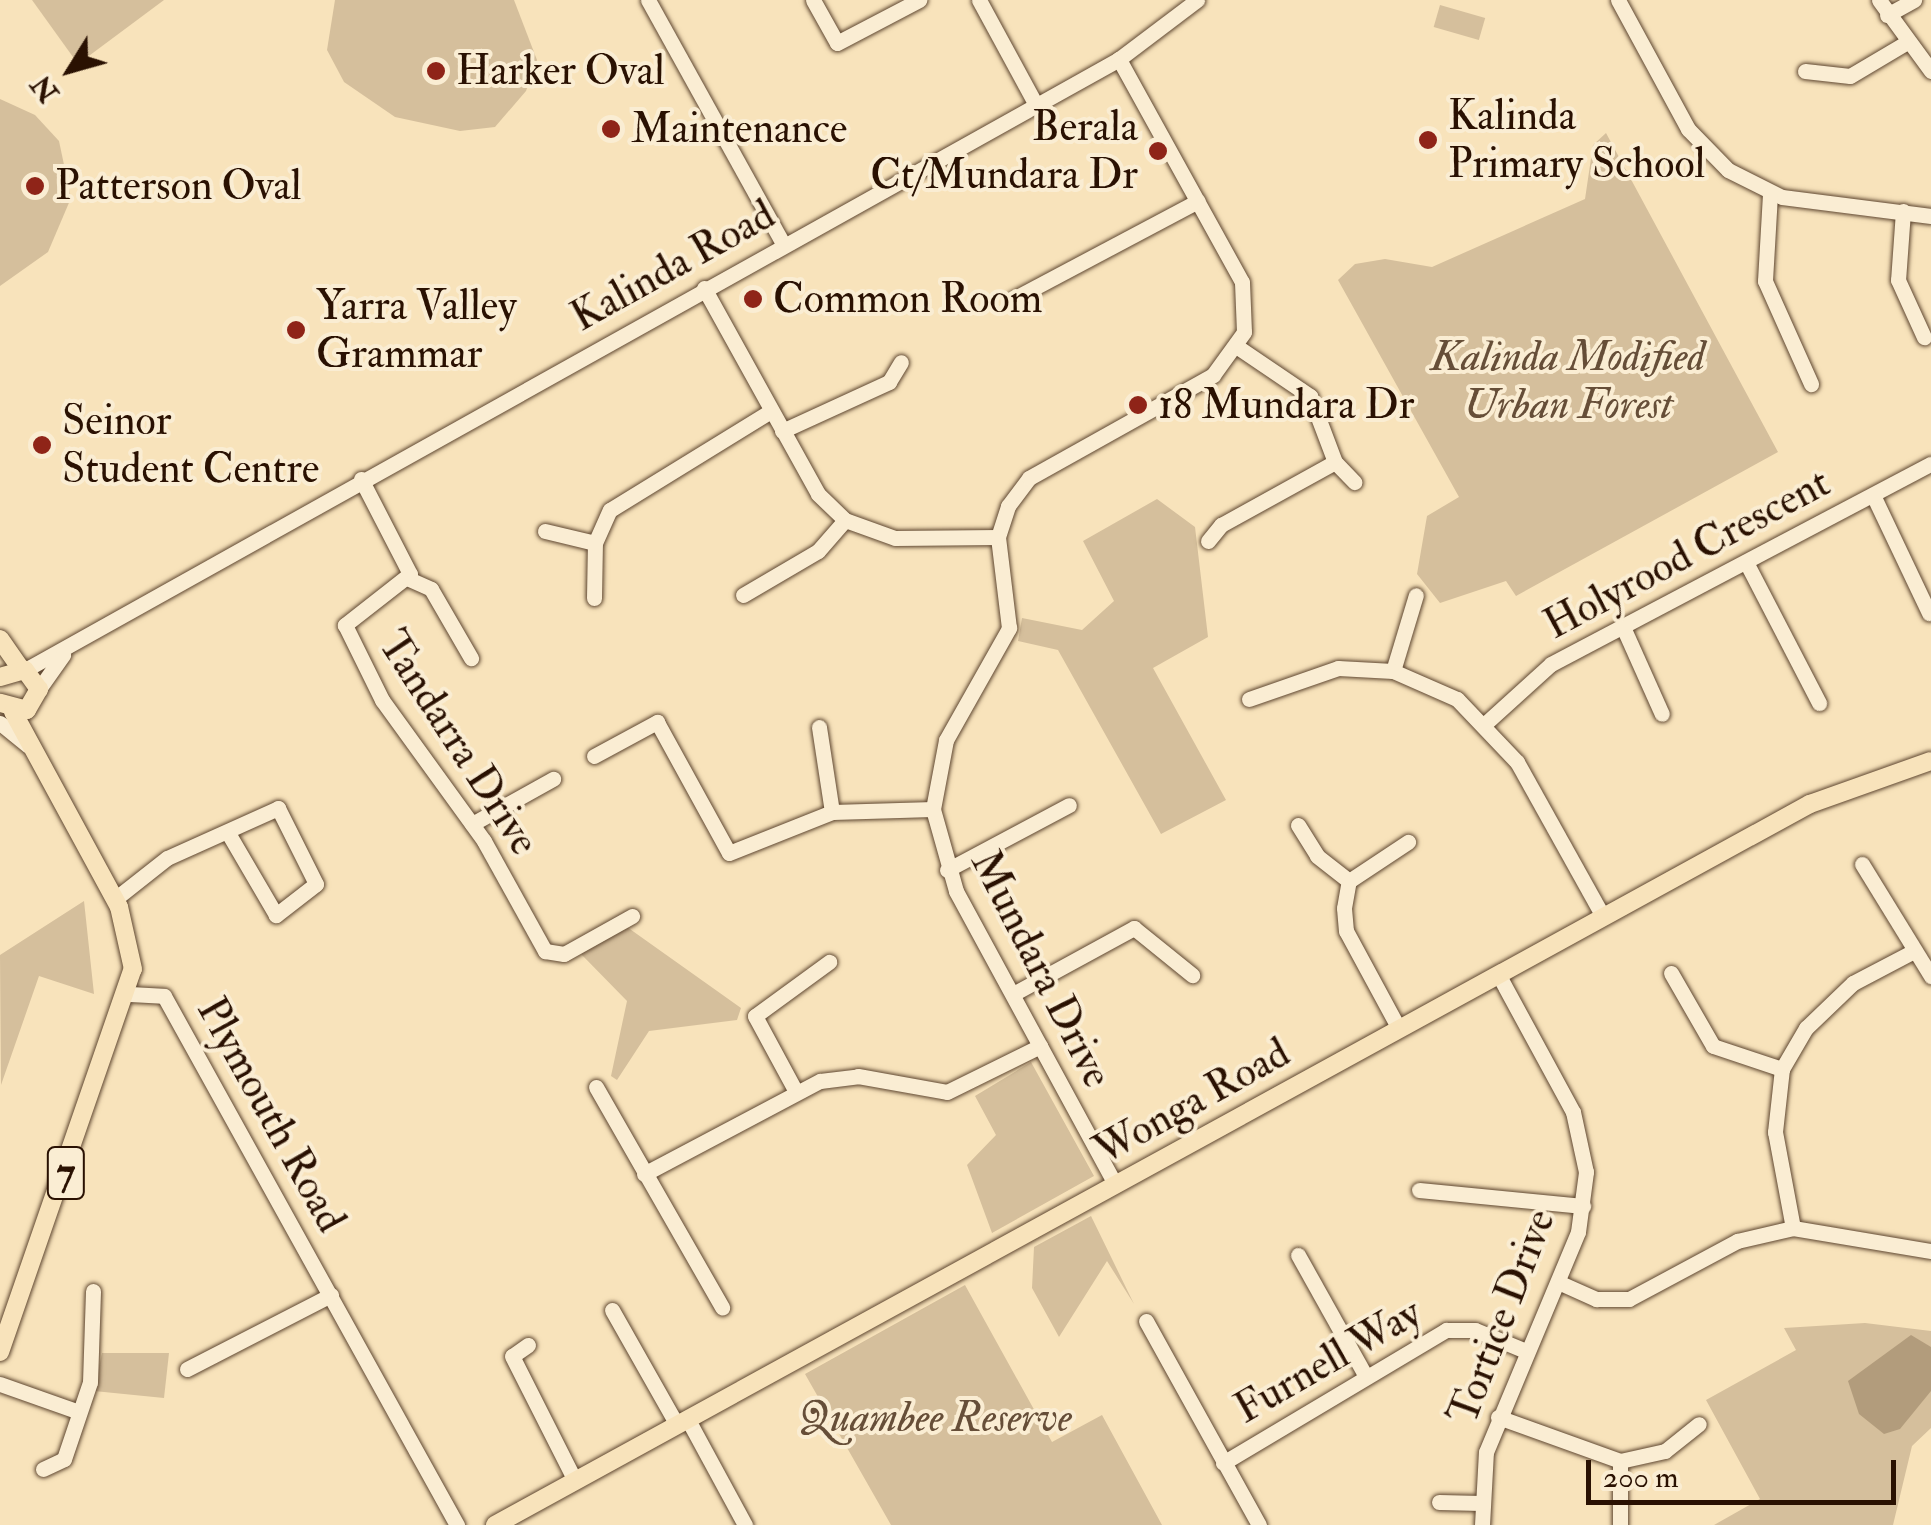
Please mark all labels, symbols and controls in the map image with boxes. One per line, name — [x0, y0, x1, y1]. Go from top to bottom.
north arrow — [20, 20, 120, 120]
place label: Harker Oval — [456, 46, 665, 96]
marker: Harker Oval — [425, 60, 447, 82]
text: N — [24, 68, 67, 109]
place label: Kalinda Primary School — [1448, 91, 1705, 190]
place label: Berala Ct/Mundara Dr — [870, 102, 1138, 200]
place label: Maintenance — [631, 104, 847, 154]
marker: Maintenance — [600, 118, 622, 140]
marker: Kalinda Primary School — [1417, 129, 1439, 151]
marker: Berala Ct/Mundara Dr — [1147, 140, 1169, 162]
place label: Patterson Oval — [55, 161, 302, 211]
marker: Patterson Oval — [24, 175, 46, 197]
street label: Kalinda Road — [563, 190, 783, 342]
place label: Common Room — [773, 274, 1042, 324]
place label: Yarra Valley Grammar — [316, 281, 517, 380]
marker: Common Room — [742, 288, 764, 310]
marker: Yarra Valley Grammar — [285, 319, 307, 341]
park label: Kalinda Modified Urban Forest — [1431, 332, 1705, 431]
place label: 18 Mundara Dr — [1158, 380, 1414, 430]
marker: 18 Mundara Dr — [1127, 394, 1149, 416]
place label: Seinor Student Centre — [62, 396, 319, 494]
marker: Seinor Student Centre — [31, 434, 53, 456]
street label: Holyrood Crescent — [1536, 458, 1838, 650]
street label: Tandarra Drive — [367, 622, 549, 864]
street label: Mundara Drive — [960, 842, 1122, 1096]
street label: Plymouth Road — [186, 989, 356, 1241]
street label: Wonga Road — [1086, 1028, 1298, 1176]
road number: 7 — [46, 1138, 86, 1208]
street label: Tortice Drive — [1438, 1203, 1566, 1431]
street label: Furnell Way — [1226, 1288, 1430, 1434]
park label: Quambee Reserve — [798, 1393, 1072, 1443]
scale bar — [1591, 1440, 1901, 1502]
text: 200 m — [1603, 1459, 1679, 1496]

